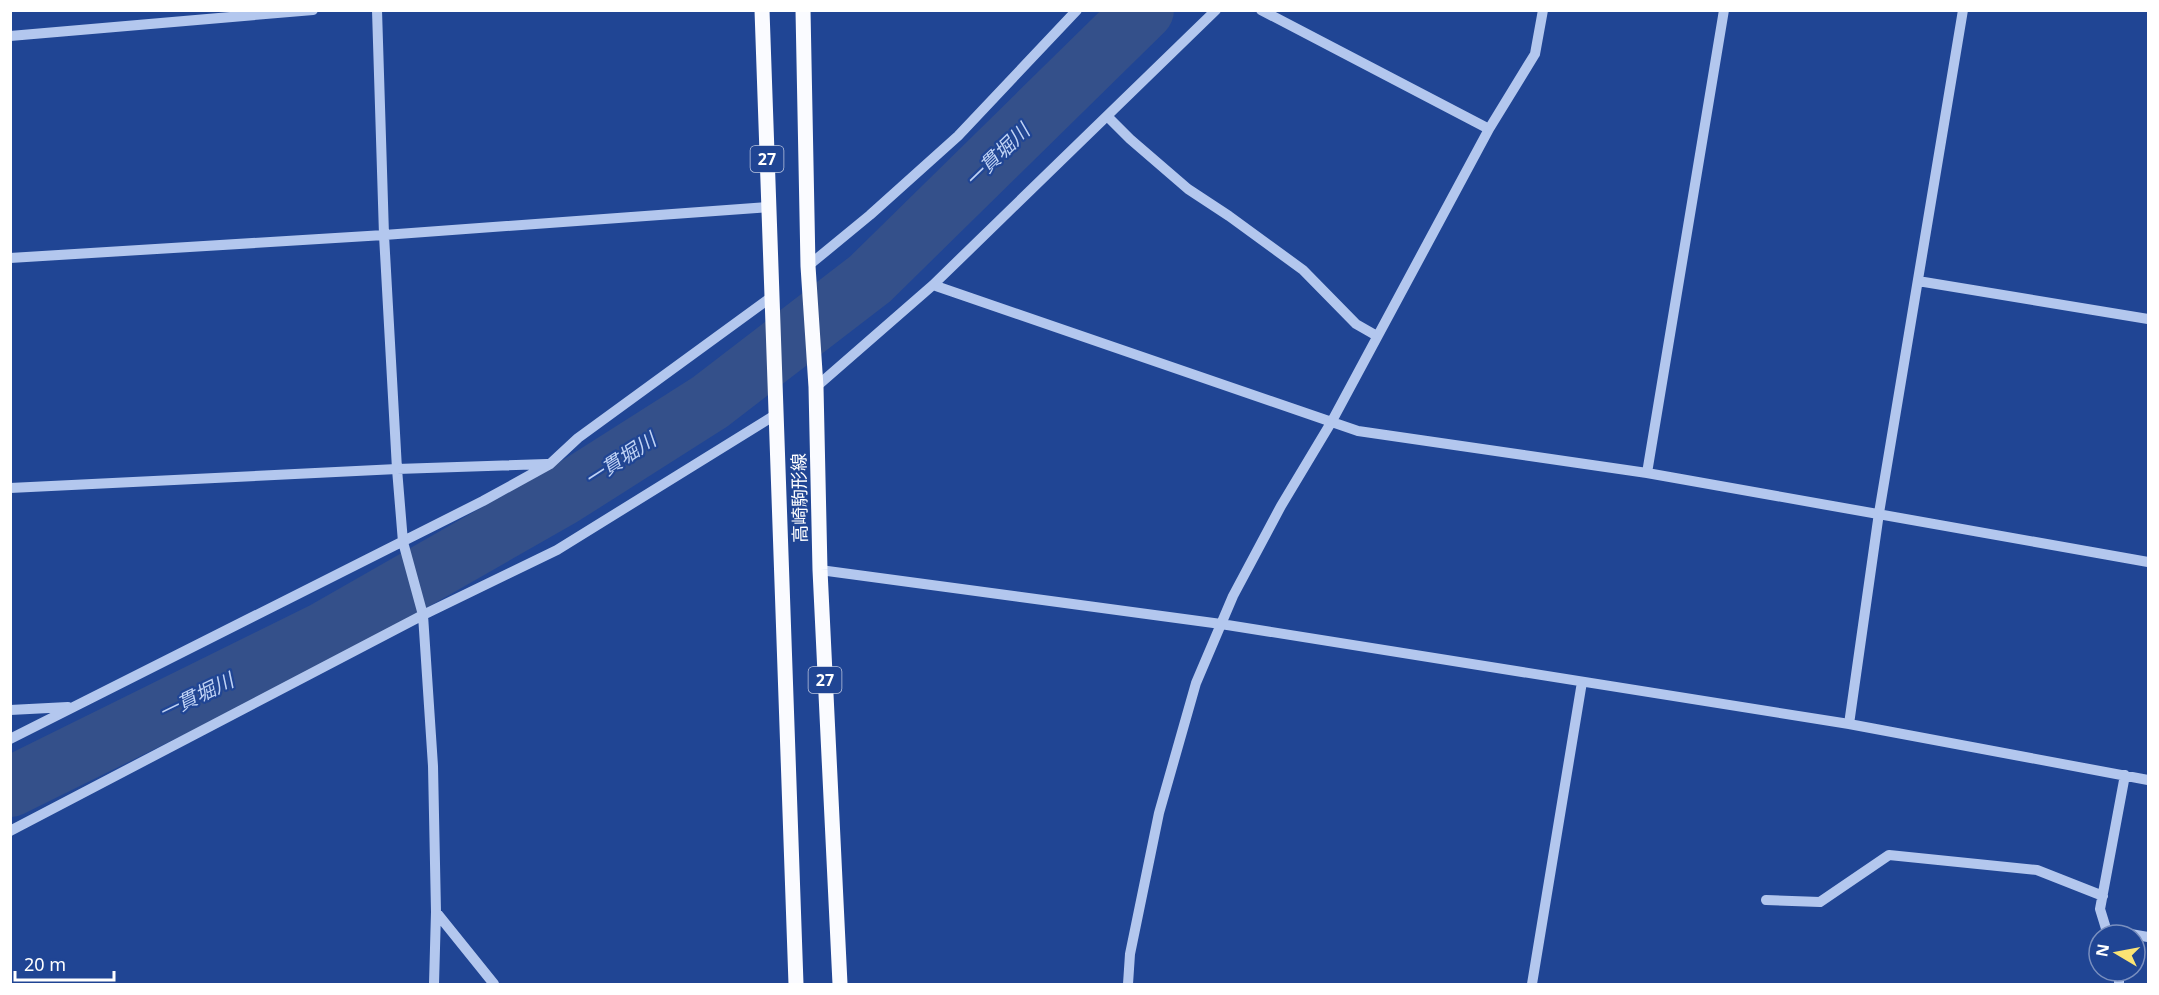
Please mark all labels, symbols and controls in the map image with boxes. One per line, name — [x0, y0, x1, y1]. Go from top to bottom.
water label: 一貫堀川 — [959, 116, 1037, 192]
road number: 27 — [750, 146, 783, 172]
water label: 一貫堀川 — [579, 425, 663, 492]
street label: 高崎駒形線 — [786, 453, 812, 543]
water label: 一貫堀川 — [154, 665, 240, 726]
road number: 27 — [808, 667, 842, 693]
north arrow — [2087, 923, 2147, 983]
text: N — [2090, 942, 2114, 959]
scale bar — [15, 944, 114, 982]
text: 20 m — [24, 952, 66, 976]

